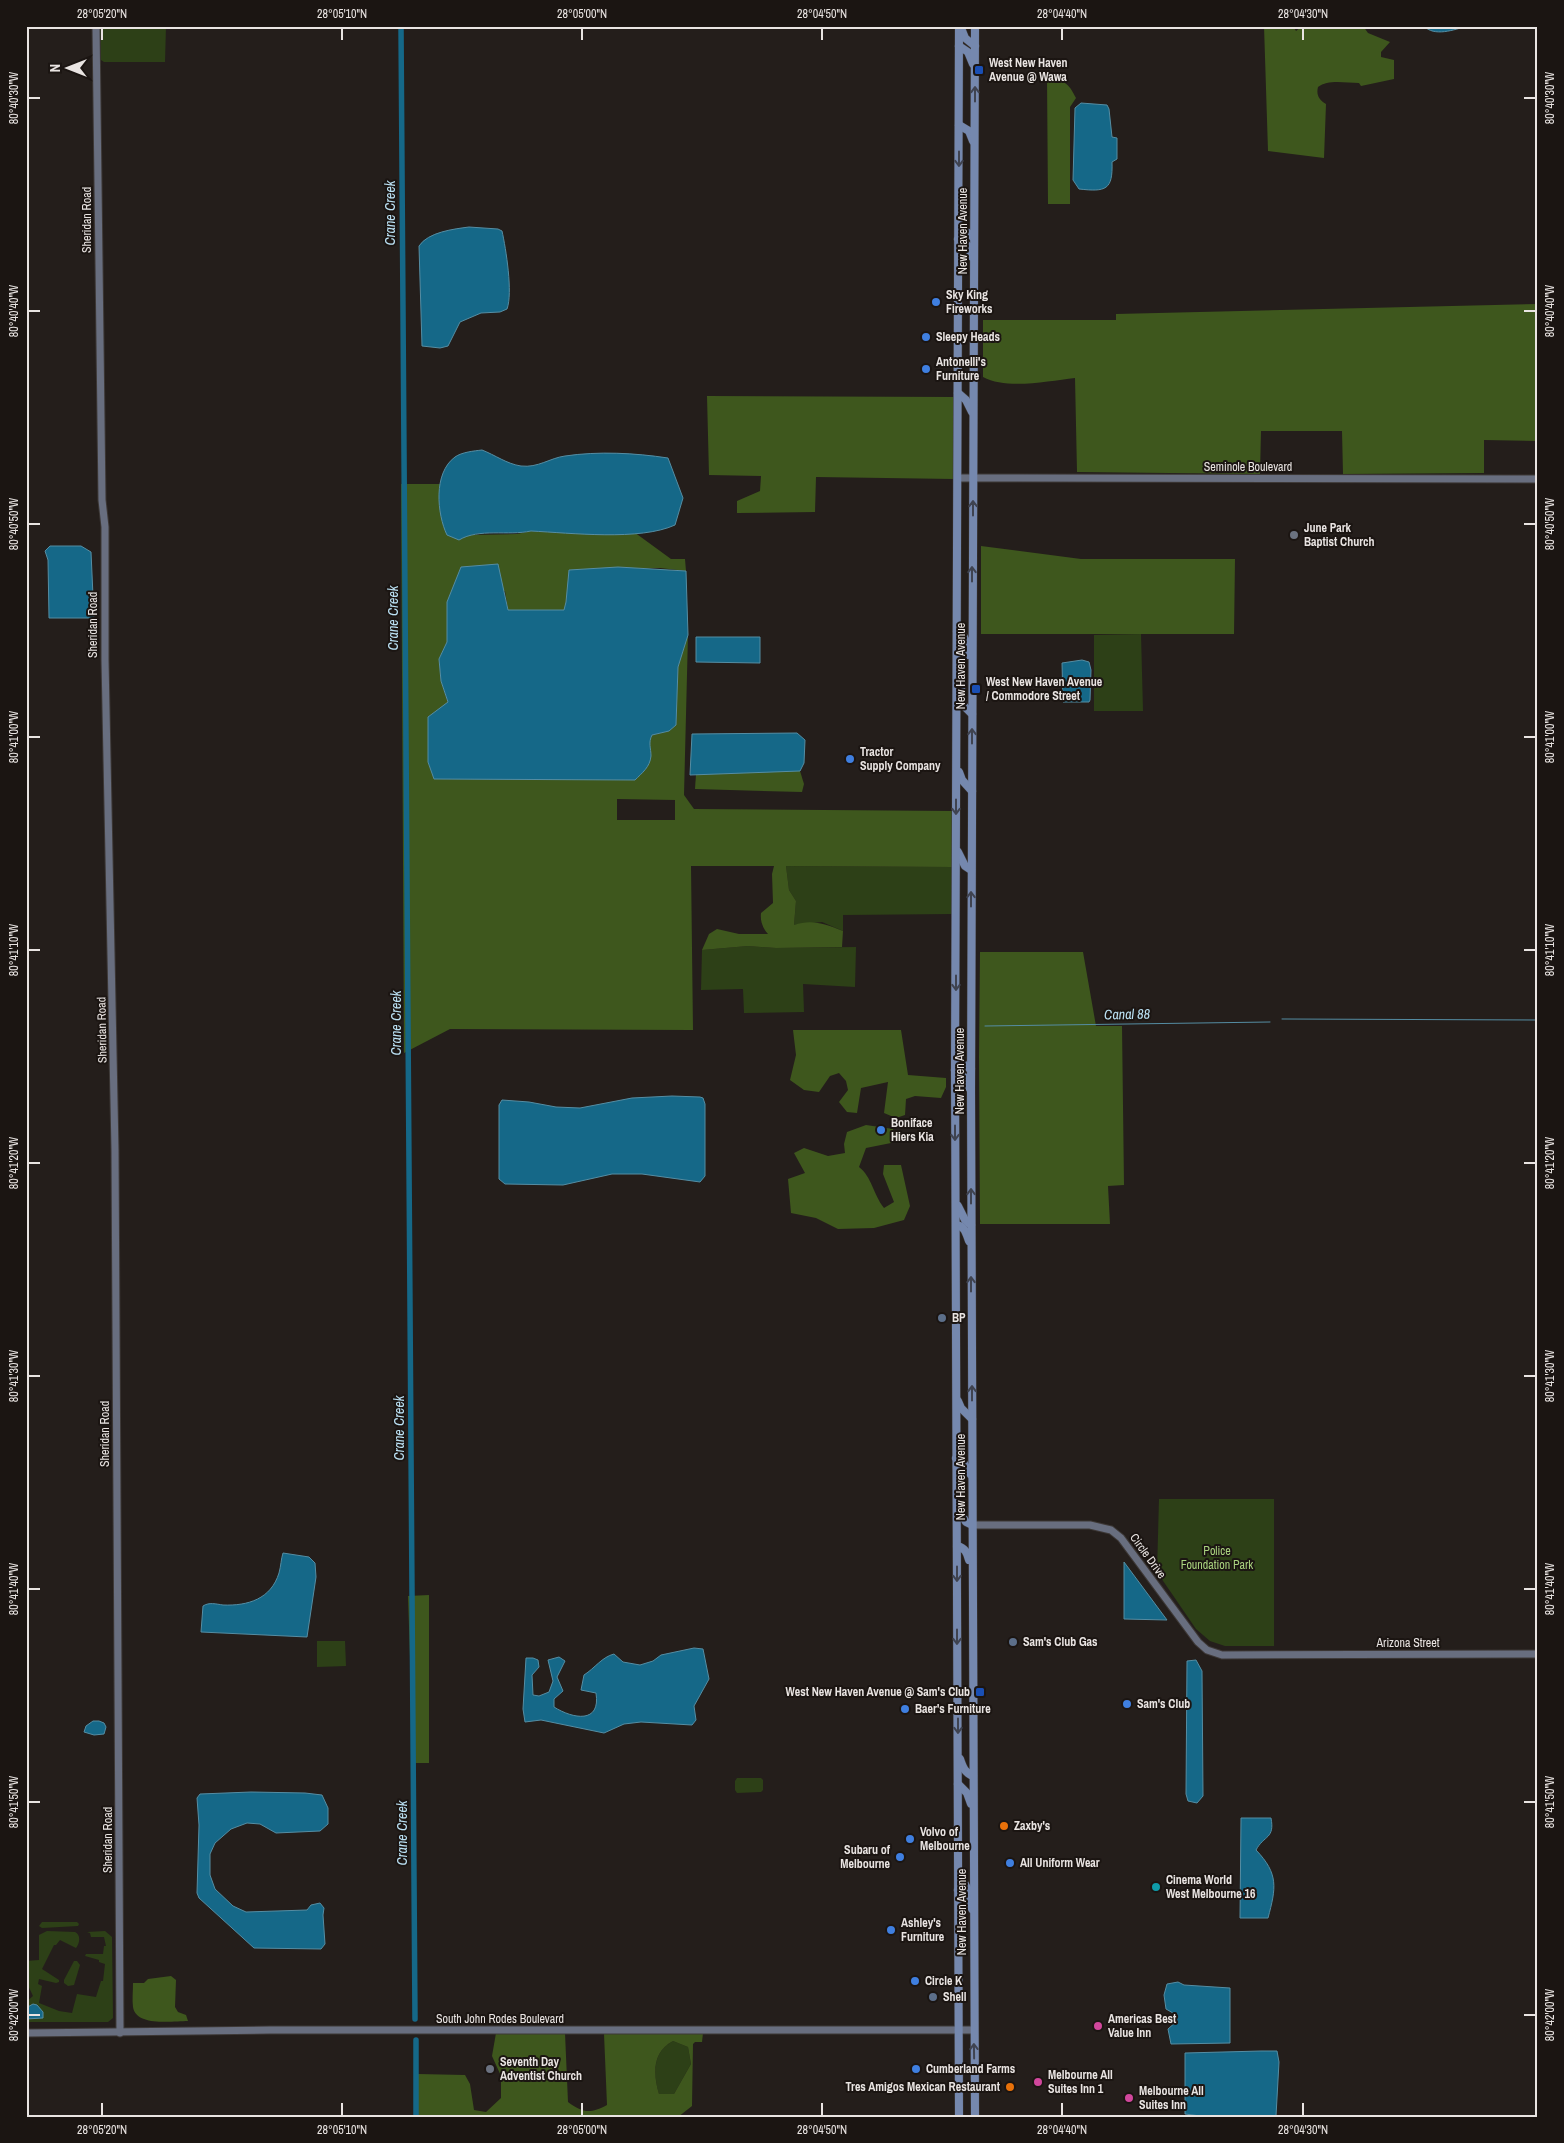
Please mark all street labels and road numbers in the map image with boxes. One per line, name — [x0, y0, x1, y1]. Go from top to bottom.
street label: Sheridan Road — [79, 187, 95, 253]
street label: New Haven Avenue — [955, 188, 971, 274]
street label: Seminole Boulevard — [1204, 459, 1292, 475]
street label: Sheridan Road — [85, 592, 101, 658]
street label: New Haven Avenue — [953, 623, 969, 709]
street label: Sheridan Road — [93, 997, 111, 1063]
street label: New Haven Avenue — [952, 1028, 968, 1114]
street label: Sheridan Road — [97, 1401, 113, 1467]
street label: New Haven Avenue — [953, 1434, 969, 1520]
street label: Circle Drive — [1126, 1530, 1170, 1582]
street label: Arizona Street — [1376, 1635, 1440, 1651]
street label: Sheridan Road — [100, 1807, 116, 1873]
street label: New Haven Avenue — [954, 1869, 970, 1955]
street label: South John Rodes Boulevard — [436, 2011, 564, 2027]

